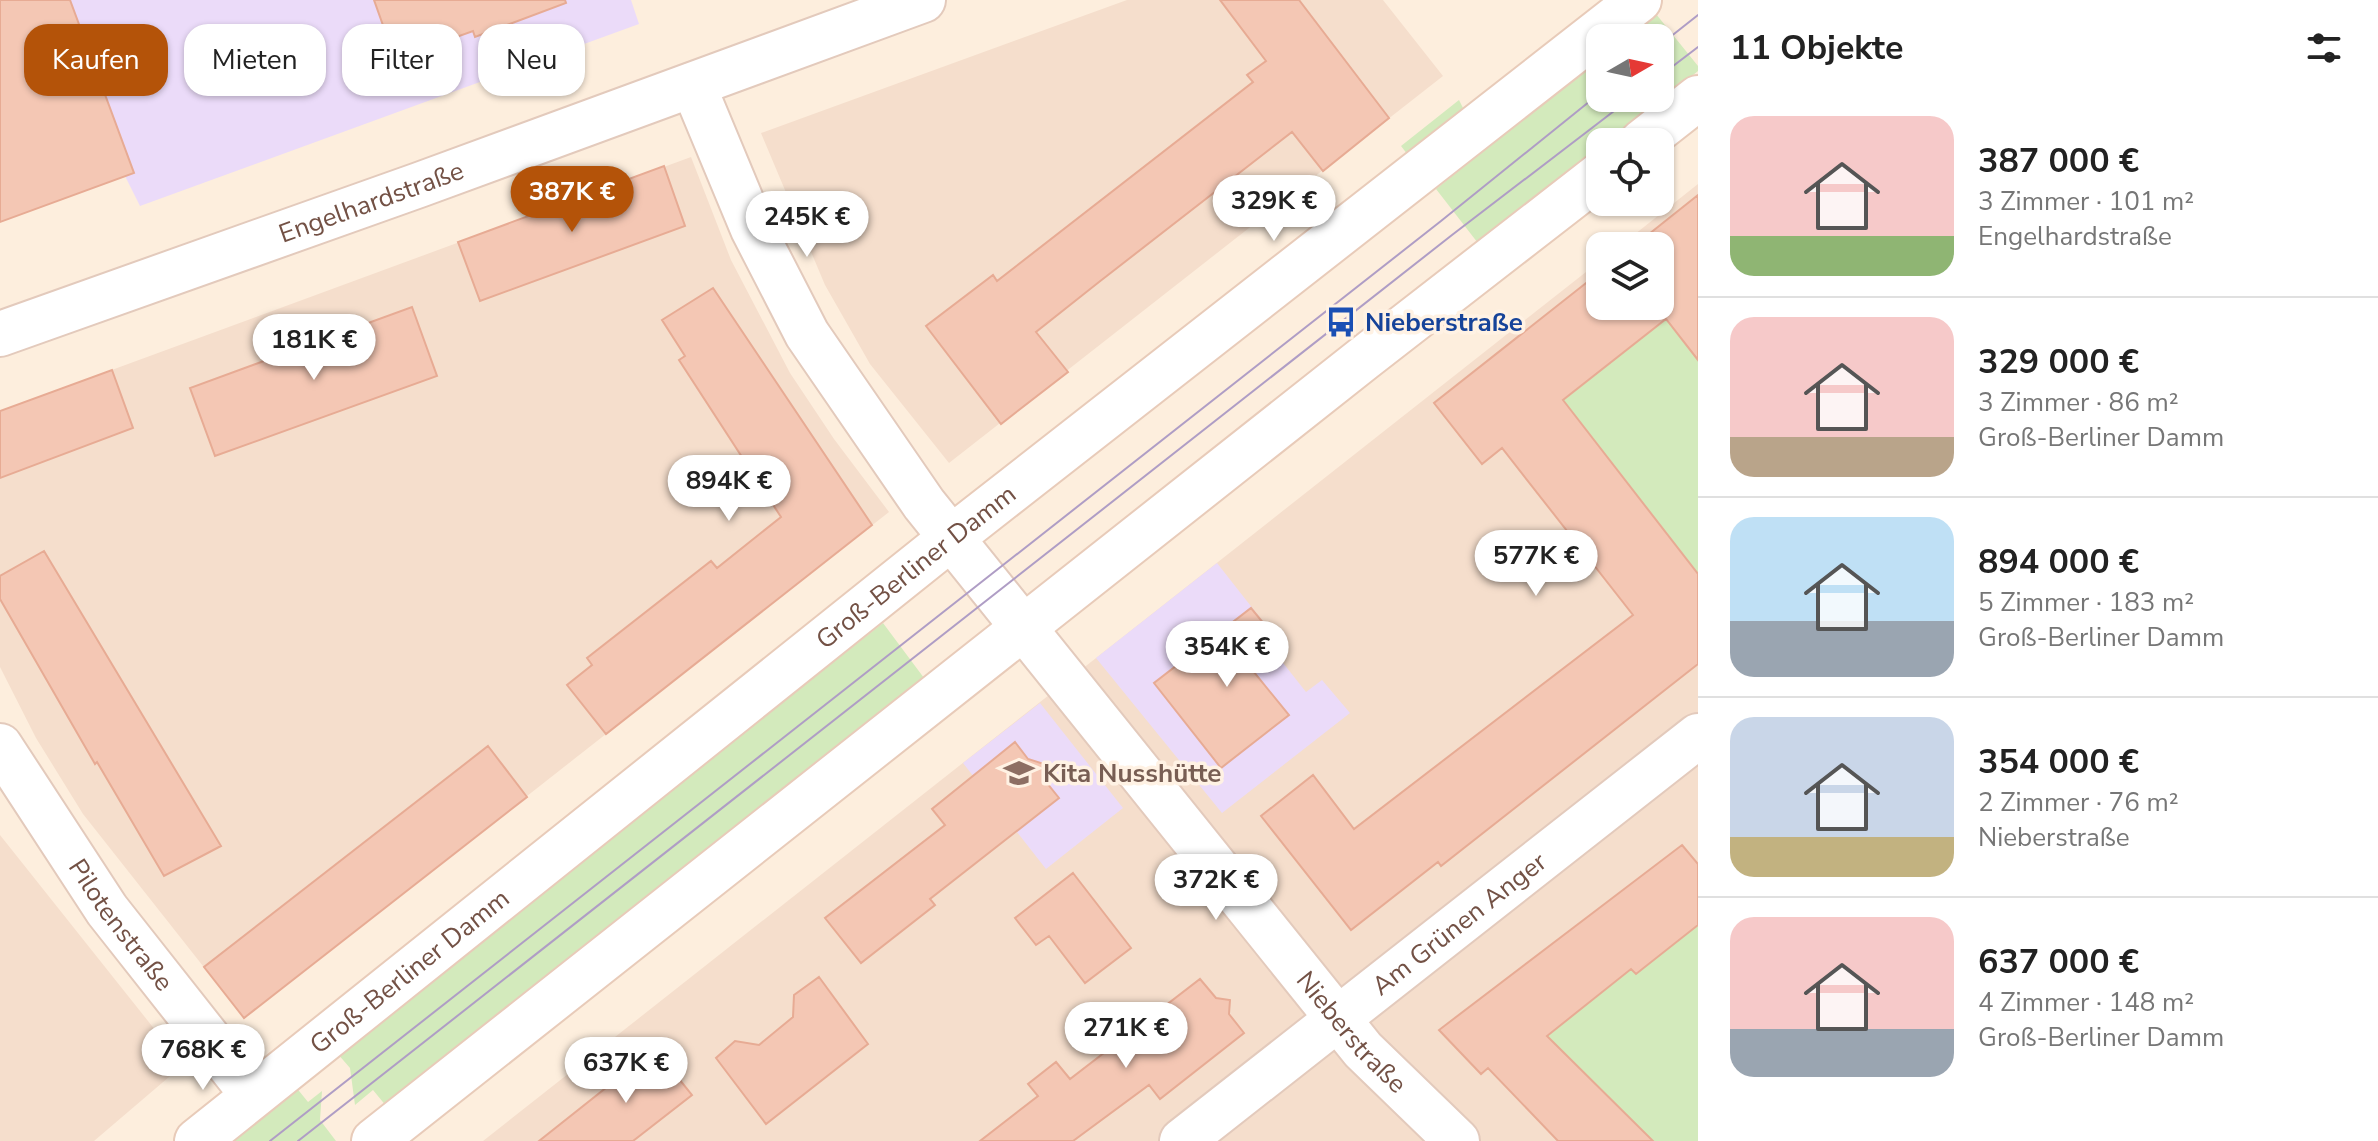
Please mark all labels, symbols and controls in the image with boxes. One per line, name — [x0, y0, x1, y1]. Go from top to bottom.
chip: Kaufen — [24, 24, 168, 96]
chip: Mieten — [184, 24, 326, 96]
chip: Filter — [342, 24, 462, 96]
chip: Neu — [478, 24, 585, 96]
north arrow — [1586, 24, 1674, 112]
map controls — [1586, 24, 1674, 320]
text: 11 Objekte — [1730, 25, 1903, 71]
icon: filters — [2302, 26, 2346, 70]
button: locate — [1586, 128, 1674, 216]
text: 387 000 € — [1978, 138, 2139, 184]
icon: home — [1794, 148, 1890, 244]
street label: Engelhardstraße — [274, 153, 469, 251]
pin: 387K € — [507, 166, 637, 234]
text: 387K € — [529, 174, 615, 209]
pin: 329K € — [1209, 175, 1339, 243]
text: 329K € — [1231, 183, 1317, 218]
text: 3 Zimmer · 101 m² — [1978, 184, 2194, 219]
pin: 245K € — [742, 191, 872, 259]
text: 245K € — [764, 199, 850, 234]
text: Engelhardstraße — [1978, 219, 2172, 254]
button: layers — [1586, 232, 1674, 320]
bus stop icon: Nieberstraße — [1324, 305, 1358, 339]
place label: Nieberstraße — [1365, 305, 1523, 340]
pin: 181K € — [249, 314, 379, 382]
text: 181K € — [271, 322, 357, 357]
text: 329 000 € — [1978, 339, 2139, 385]
icon: home — [1794, 349, 1890, 445]
text: 3 Zimmer · 86 m² — [1978, 385, 2179, 420]
text: Groß-Berliner Damm — [1978, 420, 2224, 455]
pin: 894K € — [664, 455, 794, 523]
text: 894K € — [686, 463, 772, 498]
street label: Groß-Berliner Damm — [809, 477, 1023, 657]
pin: 577K € — [1471, 530, 1601, 598]
text: 577K € — [1493, 538, 1579, 573]
text: 894 000 € — [1978, 539, 2139, 585]
icon: home — [1794, 549, 1890, 645]
text: 5 Zimmer · 183 m² — [1978, 585, 2194, 620]
text: Groß-Berliner Damm — [1978, 620, 2224, 655]
pin: 354K € — [1162, 621, 1292, 689]
text: 354K € — [1184, 629, 1270, 664]
text: 354 000 € — [1978, 739, 2139, 785]
icon: home — [1794, 749, 1890, 845]
school or university icon: Kita Nusshütte — [1002, 756, 1036, 790]
place label: Kita Nusshütte — [1043, 756, 1221, 791]
text: 2 Zimmer · 76 m² — [1978, 785, 2179, 820]
text: Nieberstraße — [1978, 820, 2130, 855]
street label: Am Grünen Anger — [1365, 844, 1554, 1004]
street label: Pilotenstraße — [60, 852, 181, 998]
pin: 372K € — [1151, 854, 1281, 922]
text: 372K € — [1173, 862, 1259, 897]
street label: Groß-Berliner Damm — [303, 881, 517, 1062]
text: 637 000 € — [1978, 939, 2139, 985]
icon: home — [1794, 949, 1890, 1045]
street label: Nieberstraße — [1288, 964, 1414, 1101]
text: 4 Zimmer · 148 m² — [1978, 985, 2194, 1020]
pin: 271K € — [1061, 1002, 1191, 1070]
text: 271K € — [1083, 1010, 1169, 1045]
text: Groß-Berliner Damm — [1978, 1020, 2224, 1055]
pin: 768K € — [138, 1024, 268, 1092]
text: 768K € — [160, 1032, 246, 1067]
pin: 637K € — [561, 1037, 691, 1105]
text: 637K € — [583, 1045, 669, 1080]

